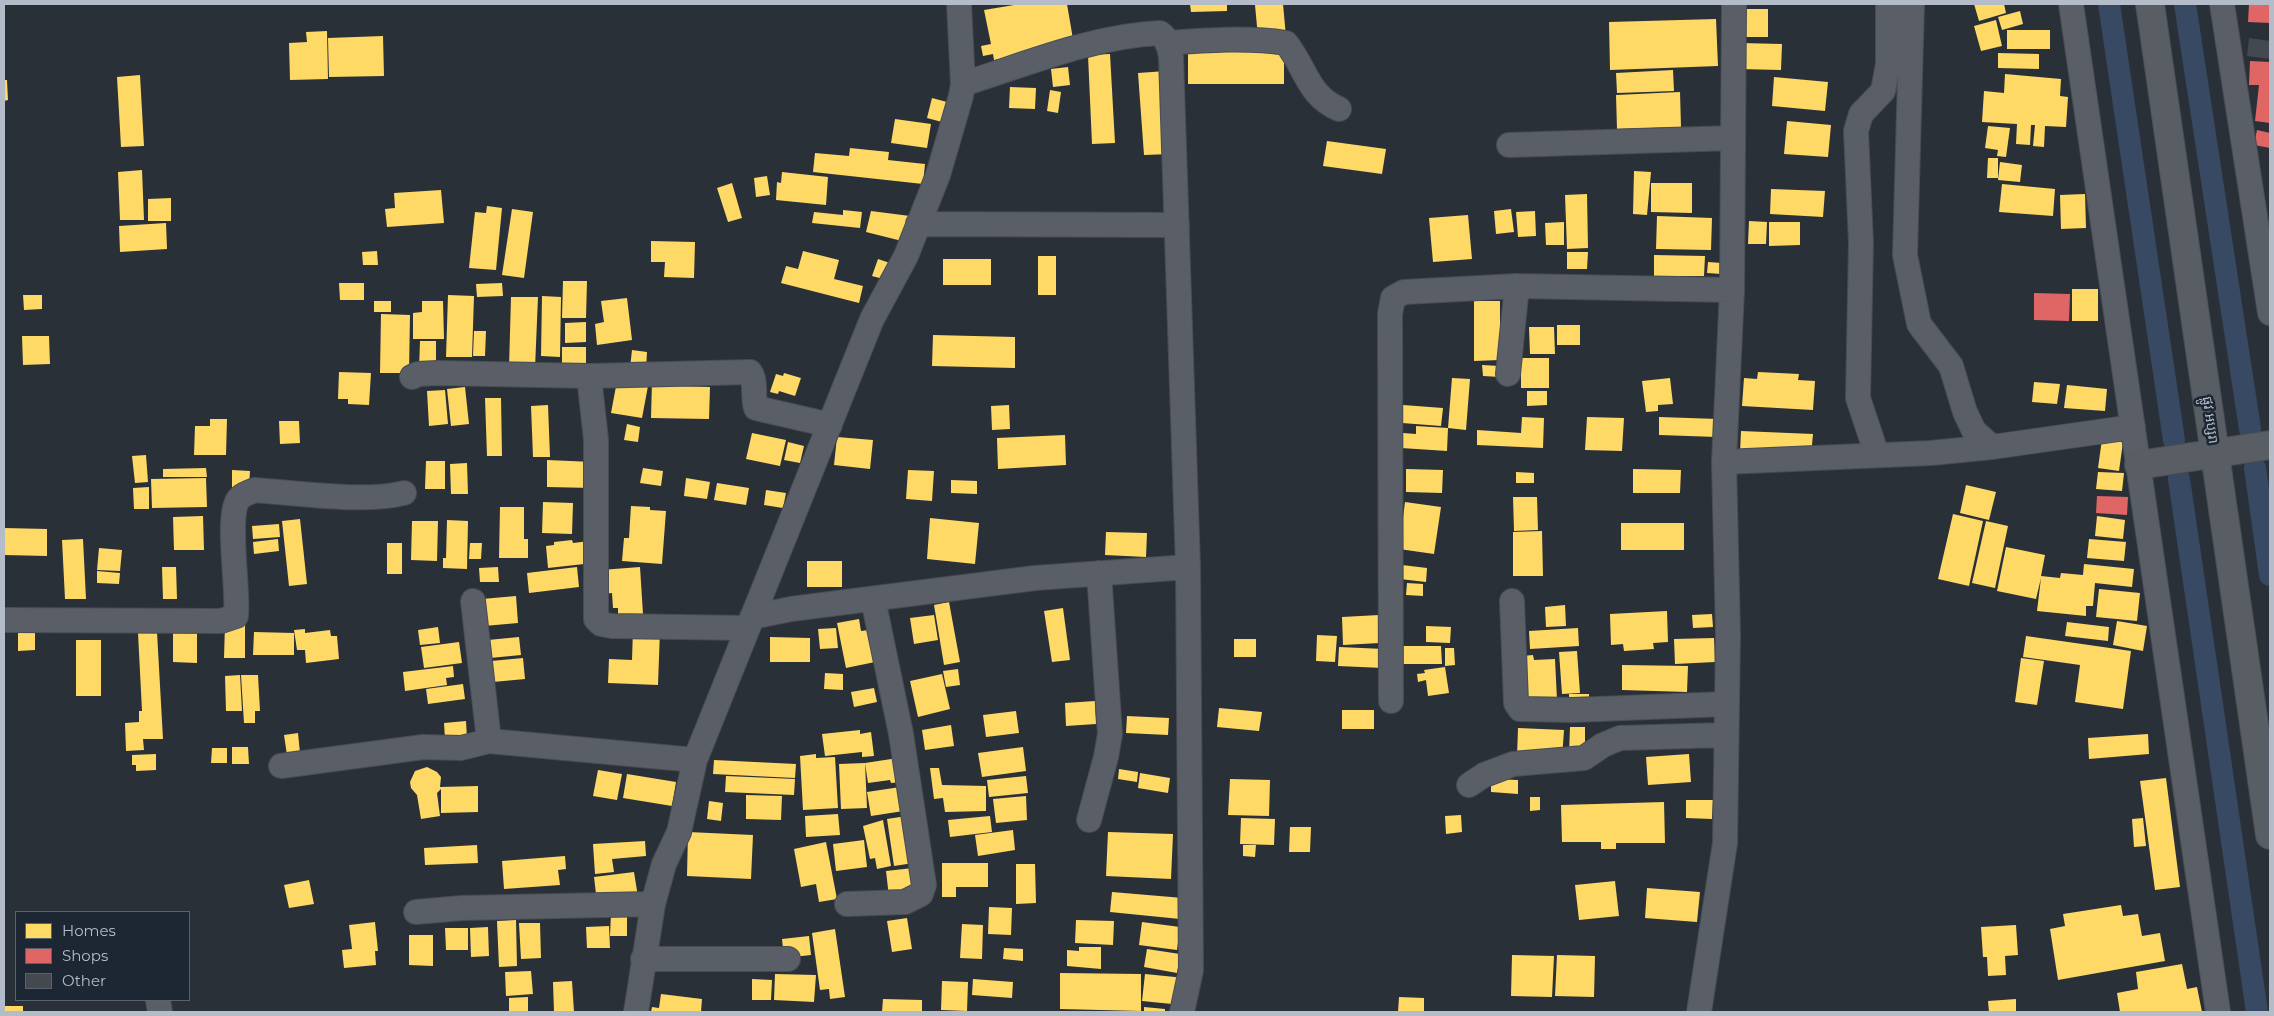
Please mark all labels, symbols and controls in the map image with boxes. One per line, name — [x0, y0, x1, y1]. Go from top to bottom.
street label: ផ្លូវ អប្សរា — [2198, 395, 2222, 445]
legend — [15, 911, 190, 1001]
text: Homes — [62, 921, 116, 940]
text: Shops — [62, 946, 108, 965]
text: Other — [62, 971, 106, 990]

